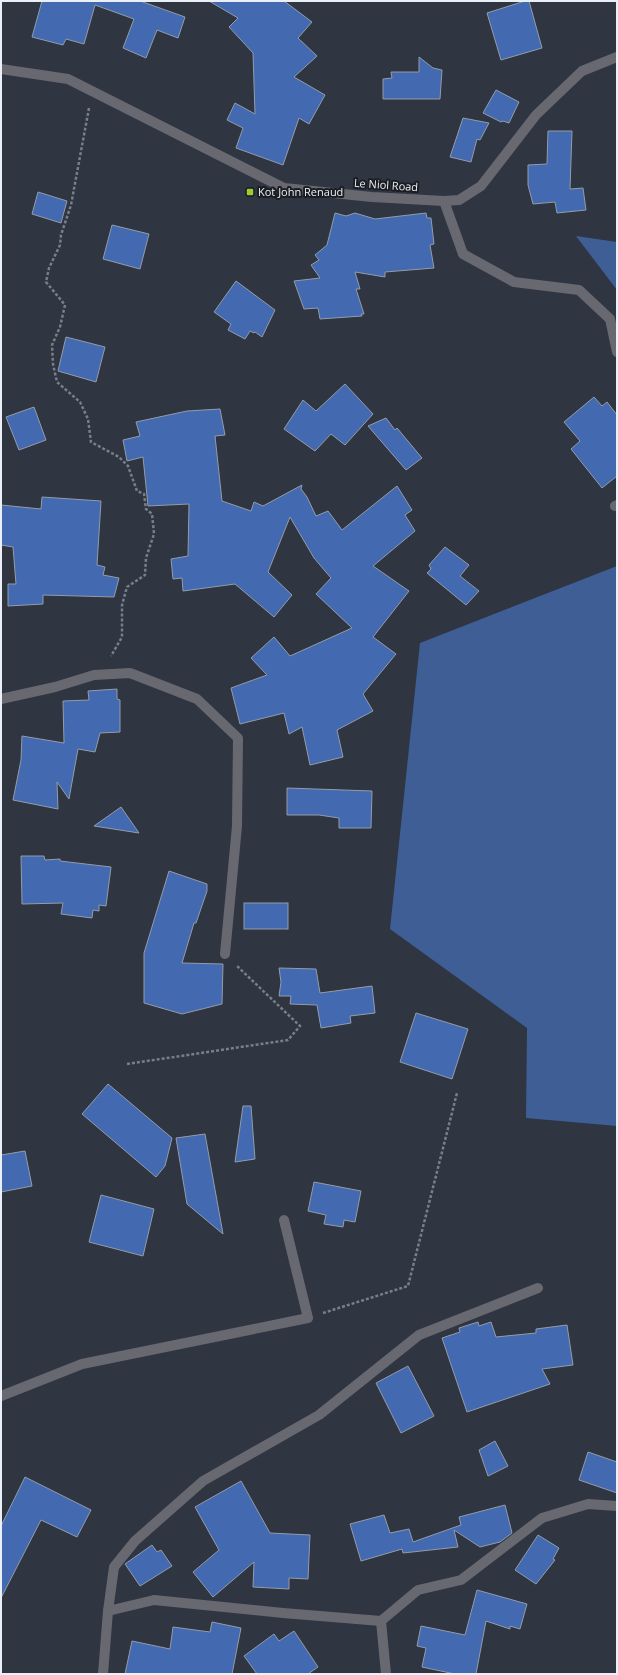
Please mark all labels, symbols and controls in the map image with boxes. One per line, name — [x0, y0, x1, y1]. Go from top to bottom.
street label: Le Niol Road — [353, 175, 419, 194]
place label: Kot John Renaud — [258, 184, 343, 199]
marker: Kot John Renaud — [245, 187, 255, 197]

